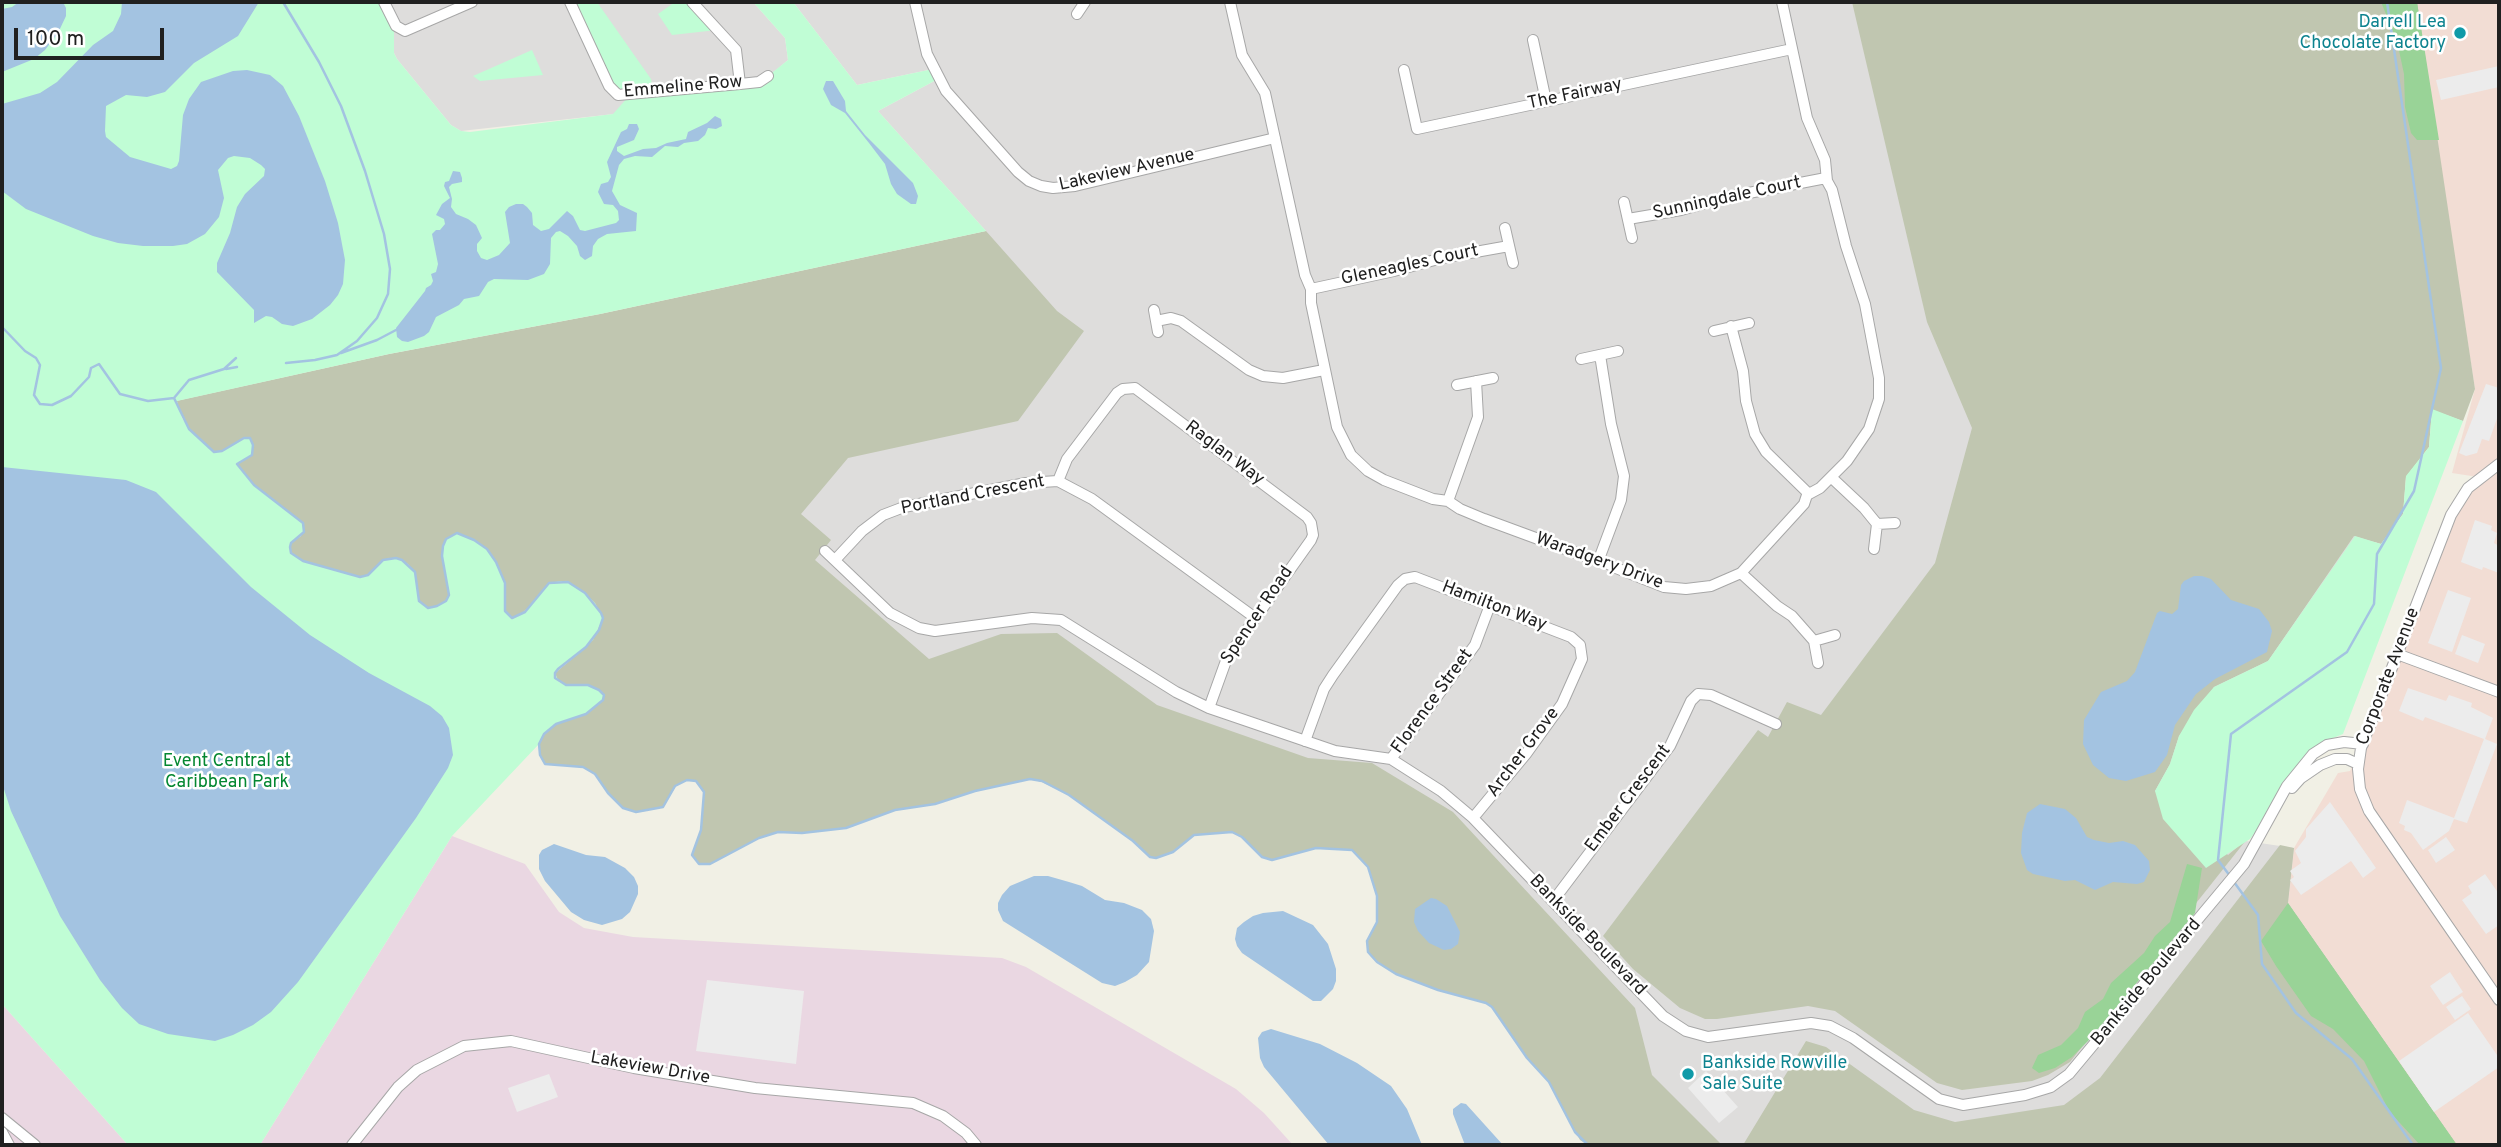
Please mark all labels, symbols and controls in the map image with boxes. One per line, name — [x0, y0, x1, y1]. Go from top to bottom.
place label: Darrell Lea Chocolate Factory — [2299, 12, 2446, 54]
scale bar — [18, 14, 168, 58]
marker: Darrell Lea Chocolate Factory — [2452, 25, 2468, 41]
text: 100 m — [27, 26, 84, 53]
street label: Emmeline Row — [623, 72, 743, 104]
street label: The Fairway — [1526, 74, 1624, 116]
street label: Lakeview Avenue — [1057, 145, 1197, 197]
street label: Sunningdale Court — [1651, 173, 1803, 225]
street label: Gleneagles Court — [1339, 241, 1481, 291]
street label: Raglan Way — [1180, 417, 1268, 491]
street label: Portland Crescent — [899, 471, 1047, 521]
street label: Waradgery Drive — [1532, 529, 1666, 595]
street label: Spencer Road — [1217, 563, 1299, 669]
street label: Hamilton Way — [1438, 577, 1550, 637]
street label: Corporate Avenue — [2353, 605, 2425, 749]
street label: Florence Street — [1388, 645, 1478, 759]
street label: Archer Grove — [1483, 704, 1565, 802]
street label: Ember Crescent — [1582, 741, 1676, 857]
park label: Event Central at Caribbean Park — [163, 751, 291, 794]
street label: Bankside Boulevard — [1524, 871, 1650, 1001]
street label: Bankside Boulevard — [2087, 915, 2207, 1051]
street label: Lakeview Drive — [589, 1048, 711, 1090]
place label: Bankside Rowville Sale Suite — [1702, 1053, 1847, 1096]
marker: Bankside Rowville Sale Suite — [1680, 1066, 1696, 1082]

